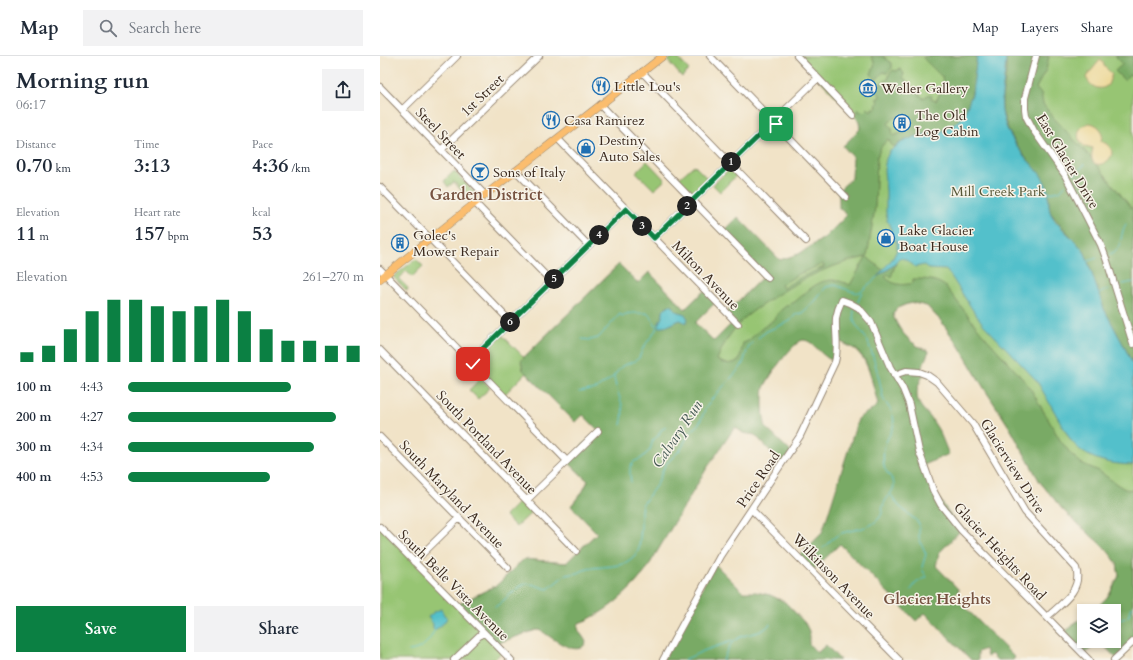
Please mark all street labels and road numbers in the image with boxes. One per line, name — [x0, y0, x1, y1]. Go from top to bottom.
street label: 1st Street — [456, 69, 509, 121]
street label: Steel Street — [411, 103, 471, 164]
street label: East Glacier Drive — [1032, 110, 1103, 212]
street label: Milton Avenue — [668, 236, 744, 314]
street label: South Portland Avenue — [432, 386, 541, 498]
street label: Glacierview Drive — [976, 415, 1049, 517]
street label: South Maryland Avenue — [395, 436, 509, 553]
street label: Price Road — [732, 447, 785, 511]
street label: Glacier Heights Road — [949, 498, 1050, 605]
street label: South Belle Vista Avenue — [394, 526, 513, 645]
street label: Wilkinson Avenue — [787, 529, 879, 623]

